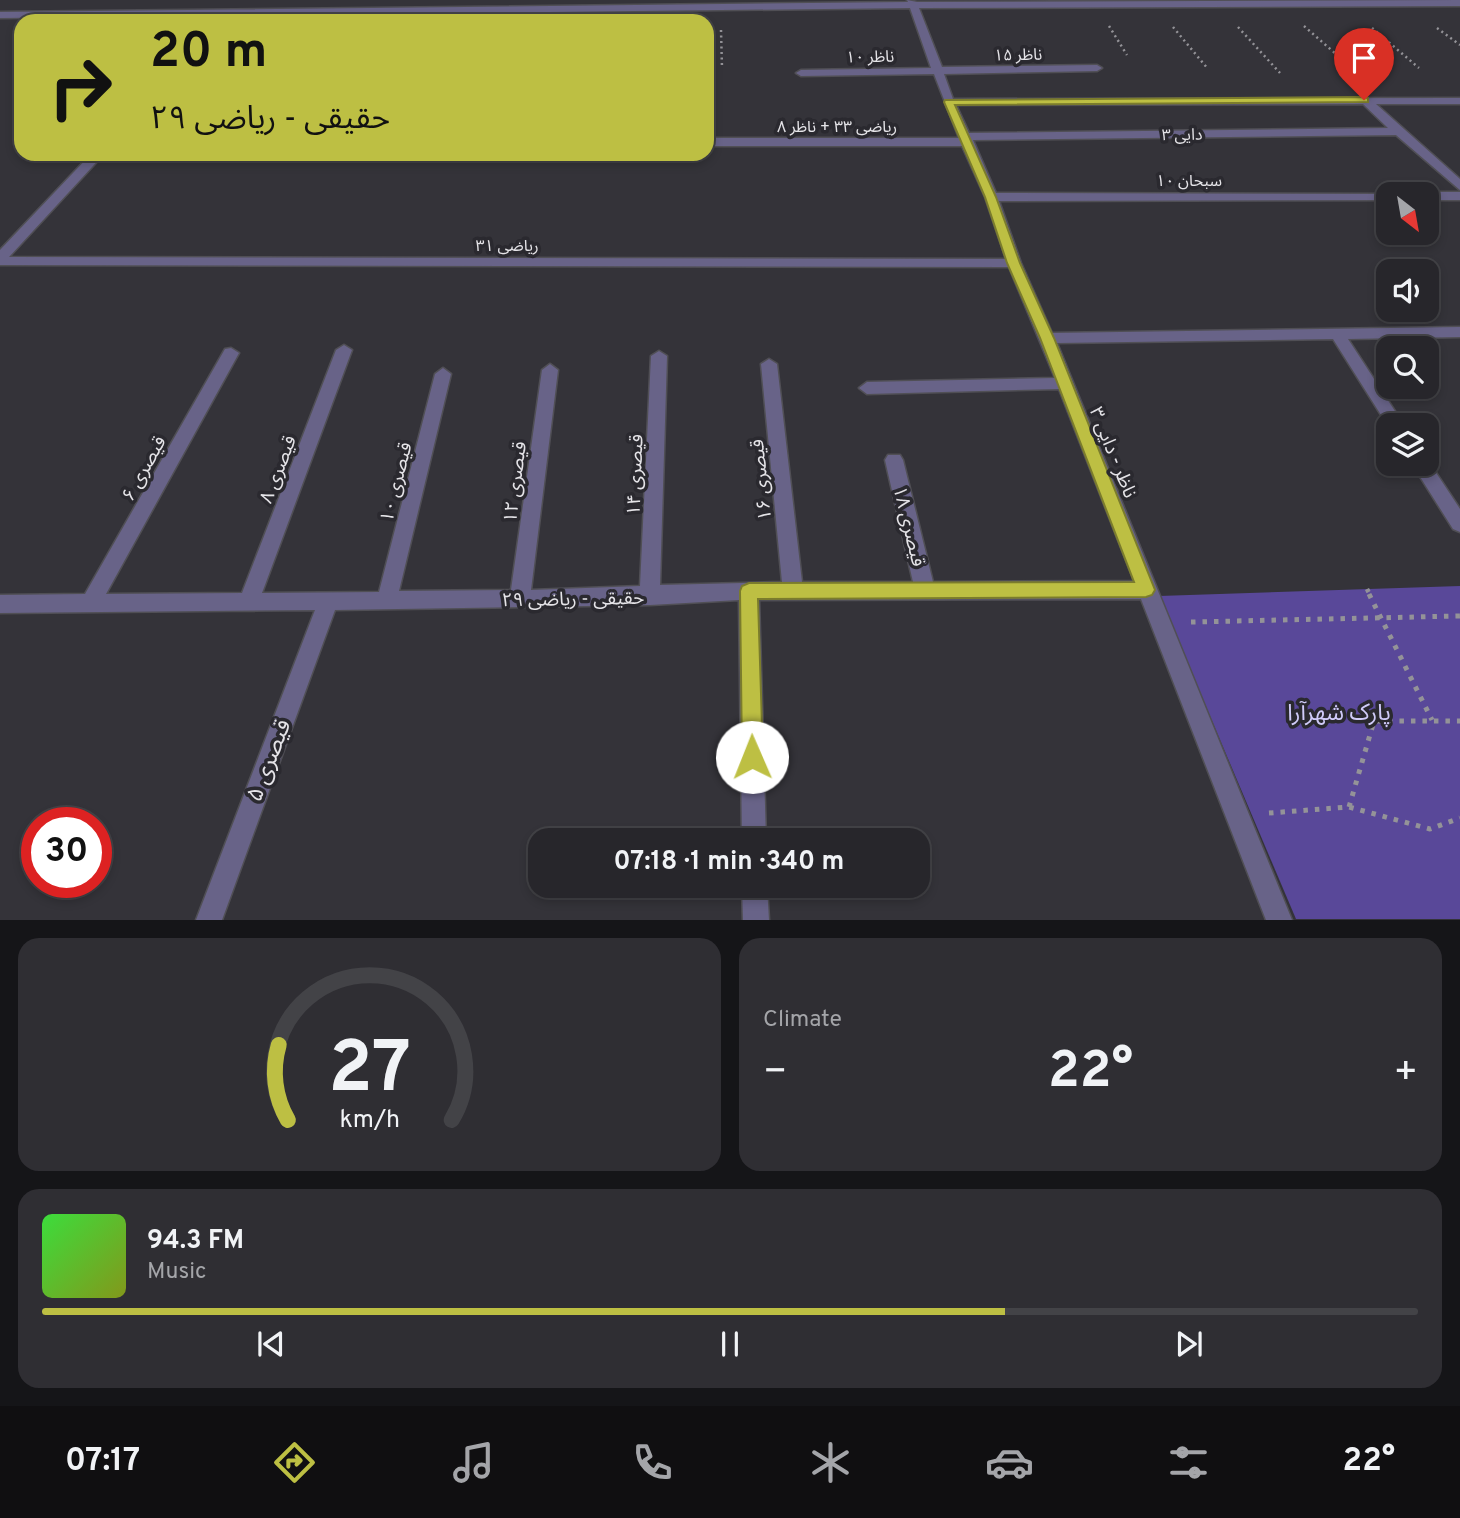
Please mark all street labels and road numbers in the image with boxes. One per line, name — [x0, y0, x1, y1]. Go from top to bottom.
street label: ناظر ۱۵ — [994, 46, 1042, 66]
street label: ناظر ۱۰ — [846, 48, 894, 68]
street label: ریاضی ۳۳ + ناظر ۸ — [777, 118, 897, 138]
street label: دایی ۳ — [1161, 126, 1203, 146]
street label: سبحان ۱۰ — [1156, 172, 1222, 192]
street label: ریاضی ۳۱ — [475, 237, 539, 257]
street label: ناظر - دایی ۳ — [1083, 404, 1141, 502]
street label: قیصری ۶ — [117, 432, 172, 506]
street label: قیصری ۸ — [255, 432, 303, 507]
street label: قیصری ۱۴ — [623, 434, 649, 516]
street label: قیصری ۱۶ — [746, 438, 778, 522]
street label: قیصری ۱۰ — [375, 440, 418, 525]
street label: قیصری ۱۲ — [499, 440, 533, 524]
street label: قیصری ۱۸ — [887, 484, 930, 569]
street label: حقیقی - ریاضی ۲۹ — [502, 587, 645, 613]
street label: قیصری ۵ — [241, 716, 299, 806]

